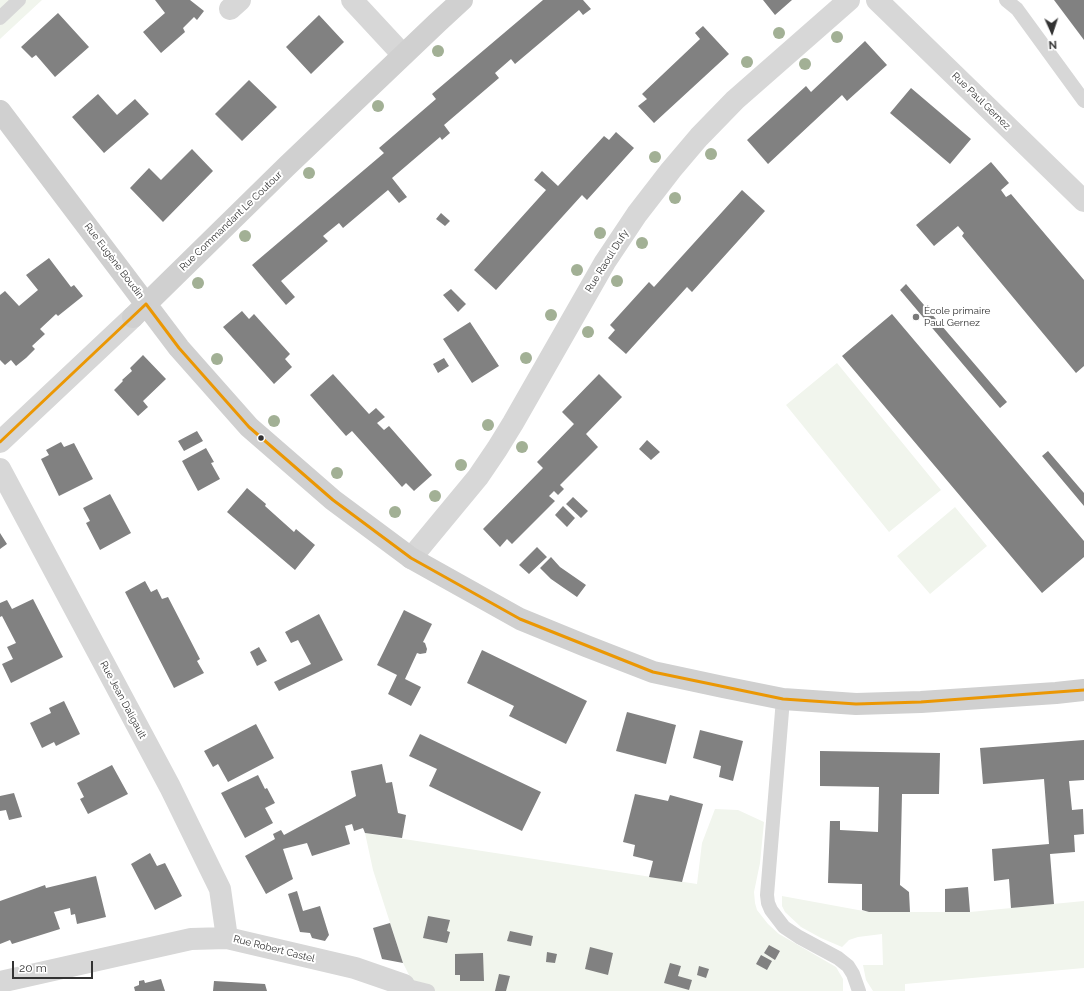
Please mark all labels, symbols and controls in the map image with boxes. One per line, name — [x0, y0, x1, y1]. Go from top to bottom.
north arrow — [1032, 12, 1072, 52]
text: N — [1048, 38, 1057, 51]
street label: Rue Paul Gernez — [949, 70, 1013, 132]
street label: Rue Commandant Le Coutour — [177, 169, 285, 273]
street label: Rue Eugène Boudin — [82, 221, 146, 301]
street label: Rue Raoul Dufy — [583, 227, 631, 295]
place label: École primaire Paul Gernez — [924, 305, 990, 328]
marker: École primaire Paul Gernez — [911, 312, 921, 322]
unlabelled marker — [256, 433, 266, 443]
street label: Rue Jean Daligault — [97, 659, 149, 741]
street label: Rue Robert Castel — [232, 933, 316, 965]
scale bar — [14, 953, 95, 979]
text: 20 m — [19, 961, 47, 975]

